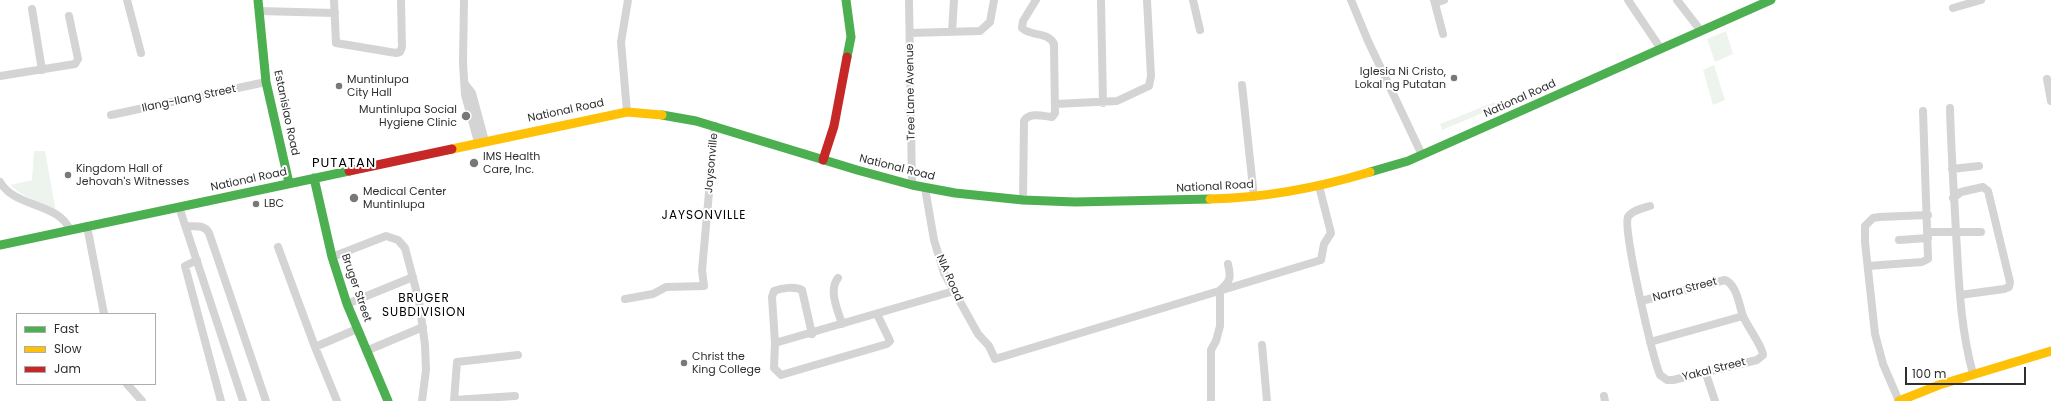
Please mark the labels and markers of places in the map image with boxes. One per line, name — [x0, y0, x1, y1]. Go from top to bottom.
place label: Iglesia Ni Cristo, Lokal ng Putatan — [1355, 65, 1446, 91]
place label: Muntinlupa City Hall — [347, 73, 409, 99]
marker: Iglesia Ni Cristo, Lokal ng Putatan — [1449, 73, 1459, 83]
marker: Muntinlupa City Hall — [334, 81, 344, 91]
place label: Muntinlupa Social Hygiene Clinic — [359, 103, 457, 129]
marker: Muntinlupa Social Hygiene Clinic — [460, 110, 472, 122]
place label: IMS Health Care, Inc. — [483, 150, 540, 176]
marker: IMS Health Care, Inc. — [468, 157, 480, 169]
place label: Kingdom Hall of Jehovah's Witnesses — [76, 162, 189, 188]
marker: Kingdom Hall of Jehovah's Witnesses — [63, 170, 73, 180]
place label: Medical Center Muntinlupa — [363, 185, 446, 211]
marker: Medical Center Muntinlupa — [348, 192, 360, 204]
place label: LBC — [264, 197, 284, 211]
marker: LBC — [251, 199, 261, 209]
place label: Christ the King College — [692, 350, 761, 376]
marker: Christ the King College — [679, 358, 689, 368]

